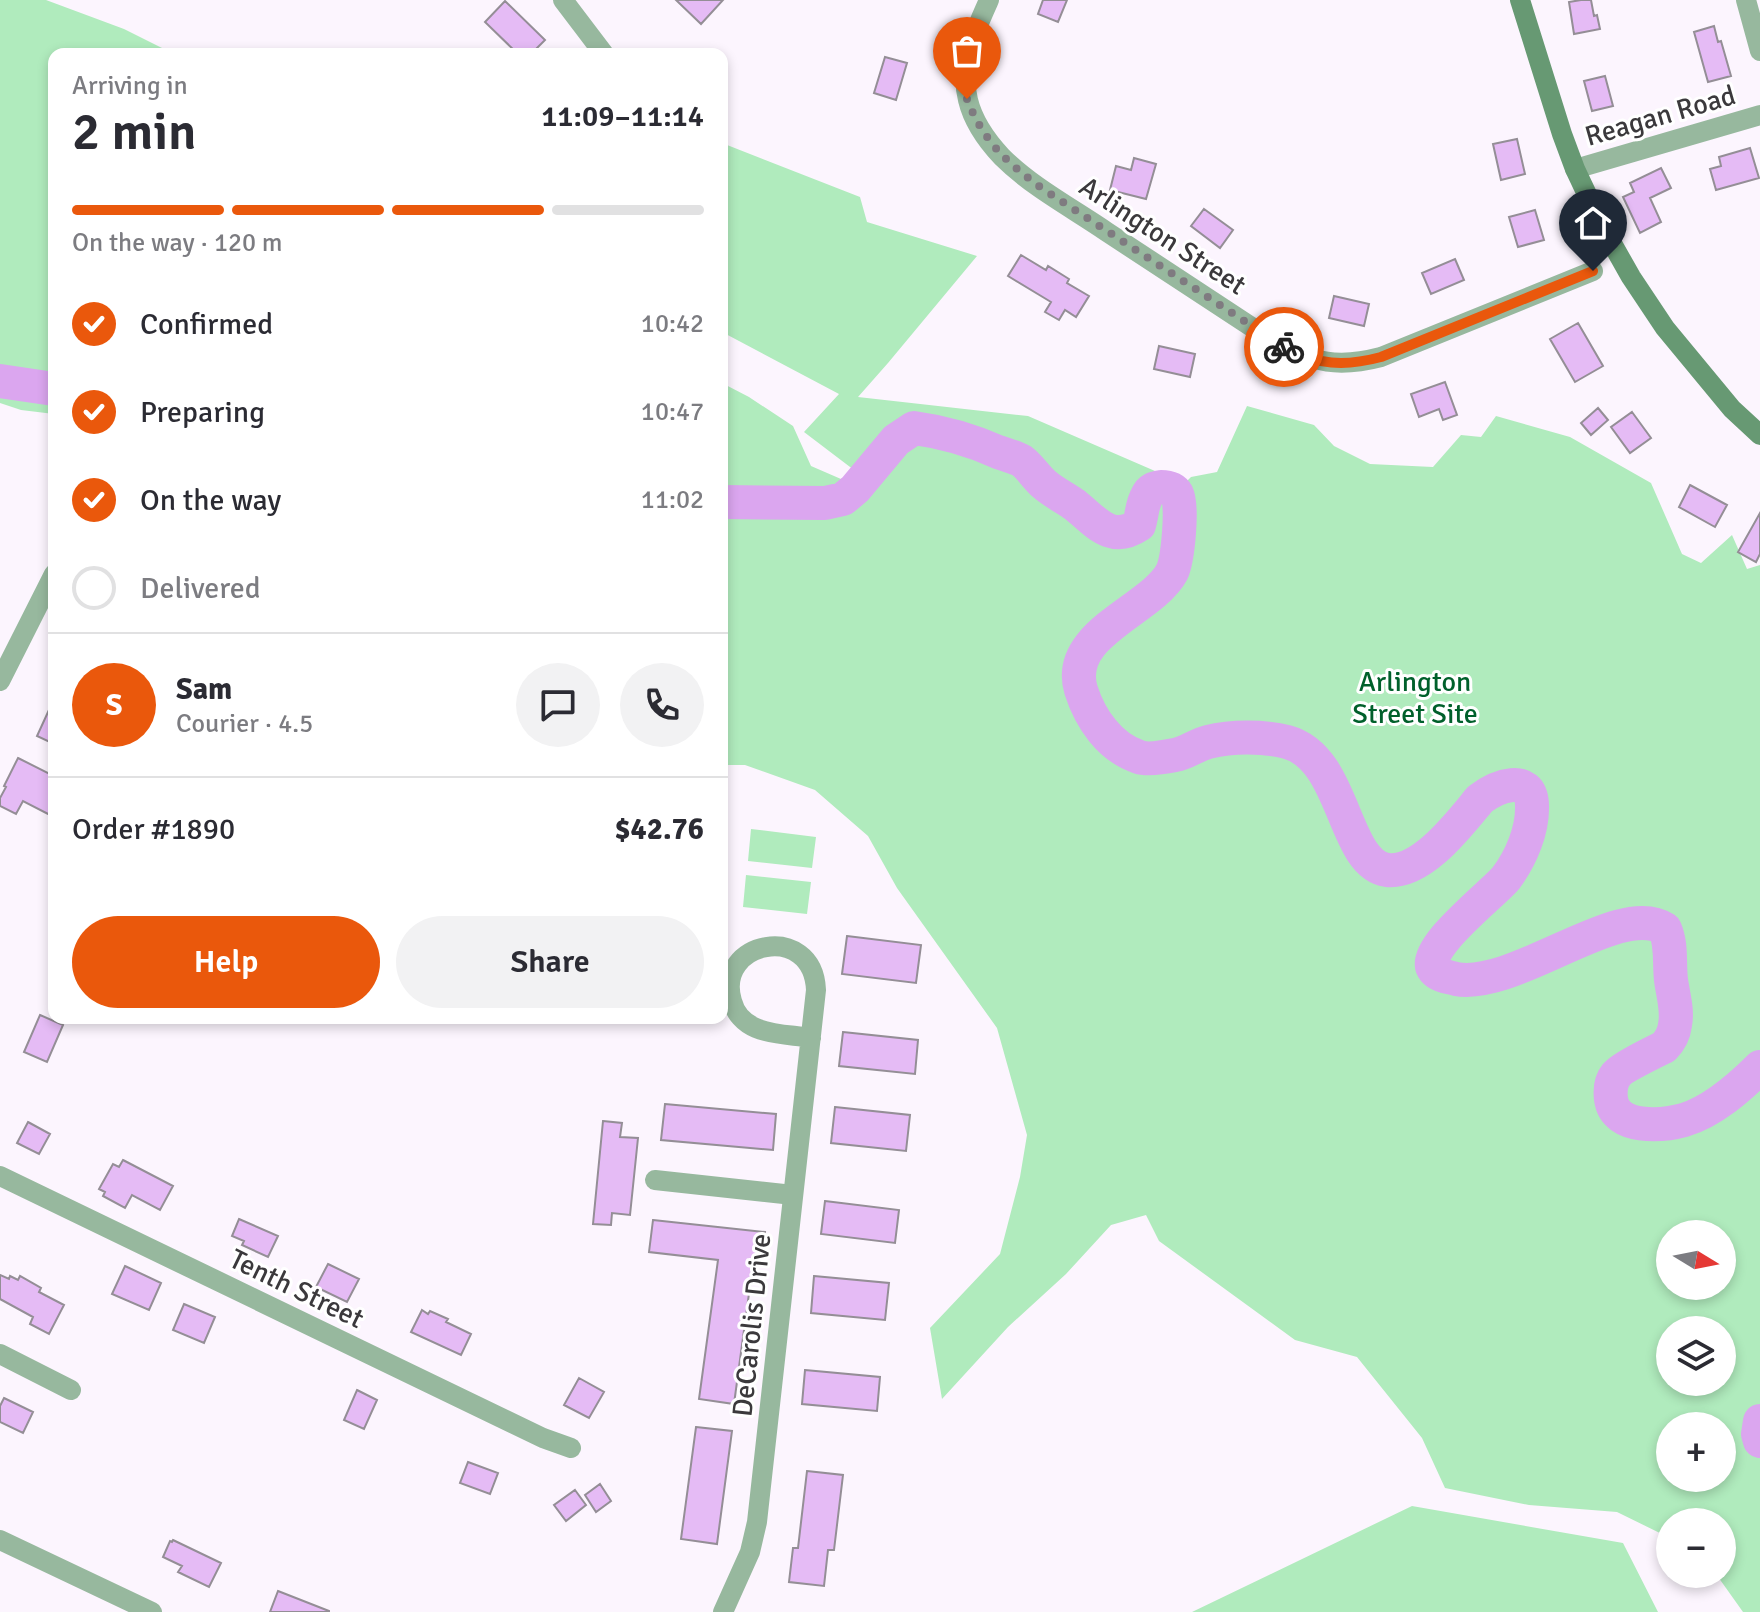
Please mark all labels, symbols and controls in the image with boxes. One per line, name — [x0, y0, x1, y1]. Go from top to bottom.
pin — [933, 17, 1001, 99]
icon: bag — [945, 29, 989, 73]
text: Arriving in — [72, 70, 188, 102]
street label: Reagan Road — [1581, 78, 1739, 154]
text: 11:09–11:14 — [541, 98, 704, 135]
text: 2 min — [72, 100, 197, 164]
street label: Arlington Street — [1073, 169, 1252, 302]
pin — [1559, 189, 1627, 271]
icon: home — [1571, 201, 1615, 245]
text: On the way · 120 m — [72, 227, 282, 259]
icon: check — [72, 302, 116, 346]
text: Confirmed — [140, 306, 273, 343]
courier — [1244, 307, 1324, 387]
text: 10:42 — [641, 308, 704, 340]
icon: bike — [1262, 325, 1306, 369]
icon: check — [72, 390, 116, 434]
text: Preparing — [140, 394, 265, 431]
text: 10:47 — [641, 396, 704, 428]
icon: check — [72, 478, 116, 522]
text: On the way — [140, 482, 281, 519]
text: 11:02 — [641, 484, 704, 516]
text: Delivered — [140, 570, 261, 607]
button: chat — [516, 663, 600, 747]
button: phone — [620, 663, 704, 747]
park label: Arlington Street Site — [1352, 665, 1478, 731]
text: Sam — [176, 671, 232, 708]
text: S — [106, 687, 122, 724]
text: Courier · 4.5 — [176, 708, 313, 740]
text: Order #1890 — [72, 811, 235, 848]
text: $42.76 — [614, 811, 704, 848]
button: Help — [72, 916, 380, 1008]
button: Share — [396, 916, 704, 1008]
north arrow — [1656, 1220, 1736, 1300]
map controls — [1656, 1220, 1736, 1588]
street label: DeCarolis Drive — [725, 1232, 779, 1418]
street label: Tenth Street — [224, 1242, 369, 1336]
button: layers — [1656, 1316, 1736, 1396]
button: + — [1656, 1412, 1736, 1492]
button: − — [1656, 1508, 1736, 1588]

